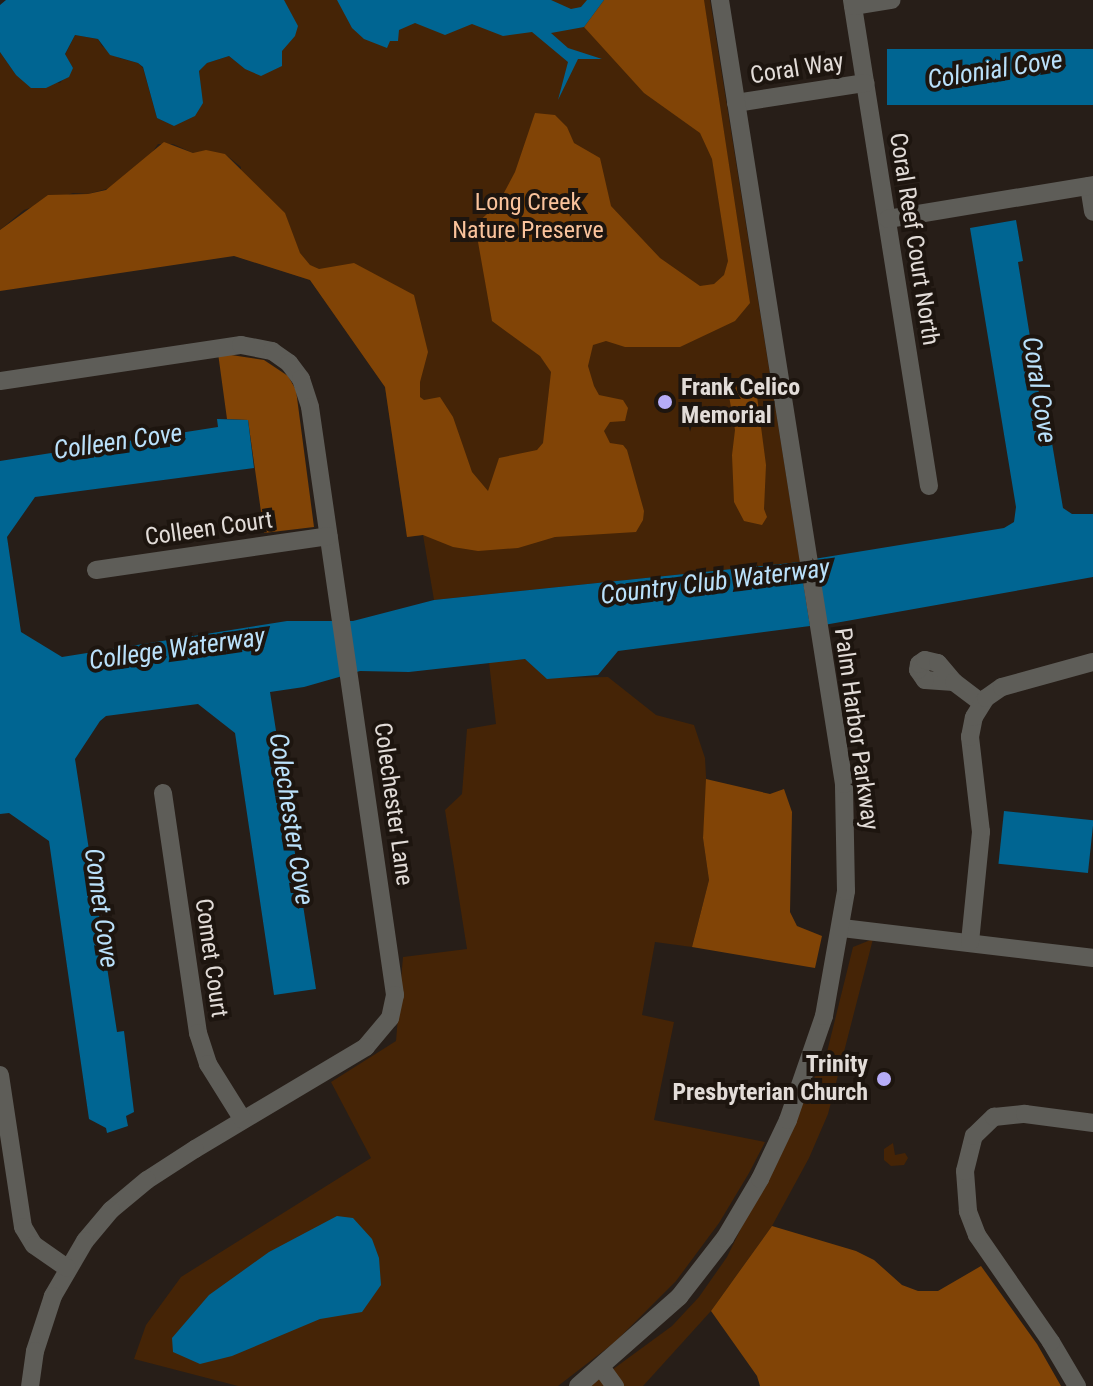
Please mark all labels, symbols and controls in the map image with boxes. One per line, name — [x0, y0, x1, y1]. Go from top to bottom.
water label: Colonial Cove — [925, 44, 1065, 96]
street label: Coral Way — [748, 47, 846, 91]
street label: Coral Reef Court North — [883, 131, 945, 347]
park label: Long Creek Nature Preserve — [452, 189, 604, 245]
water label: Coral Cove — [1015, 335, 1063, 445]
place label: Frank Celico Memorial — [681, 374, 800, 430]
marker: Frank Celico Memorial — [656, 393, 674, 411]
water label: Colleen Cove — [52, 418, 184, 466]
street label: Colleen Court — [143, 506, 275, 552]
water label: Country Club Waterway — [599, 552, 831, 612]
water label: College Waterway — [87, 621, 267, 677]
street label: Palm Harbor Parkway — [828, 626, 884, 832]
street label: Colechester Lane — [367, 721, 419, 887]
water label: Colechester Cove — [262, 731, 320, 907]
water label: Comet Cove — [77, 846, 125, 970]
street label: Comet Court — [188, 897, 234, 1019]
place label: Trinity Presbyterian Church — [672, 1051, 868, 1107]
marker: Trinity Presbyterian Church — [875, 1070, 893, 1088]

